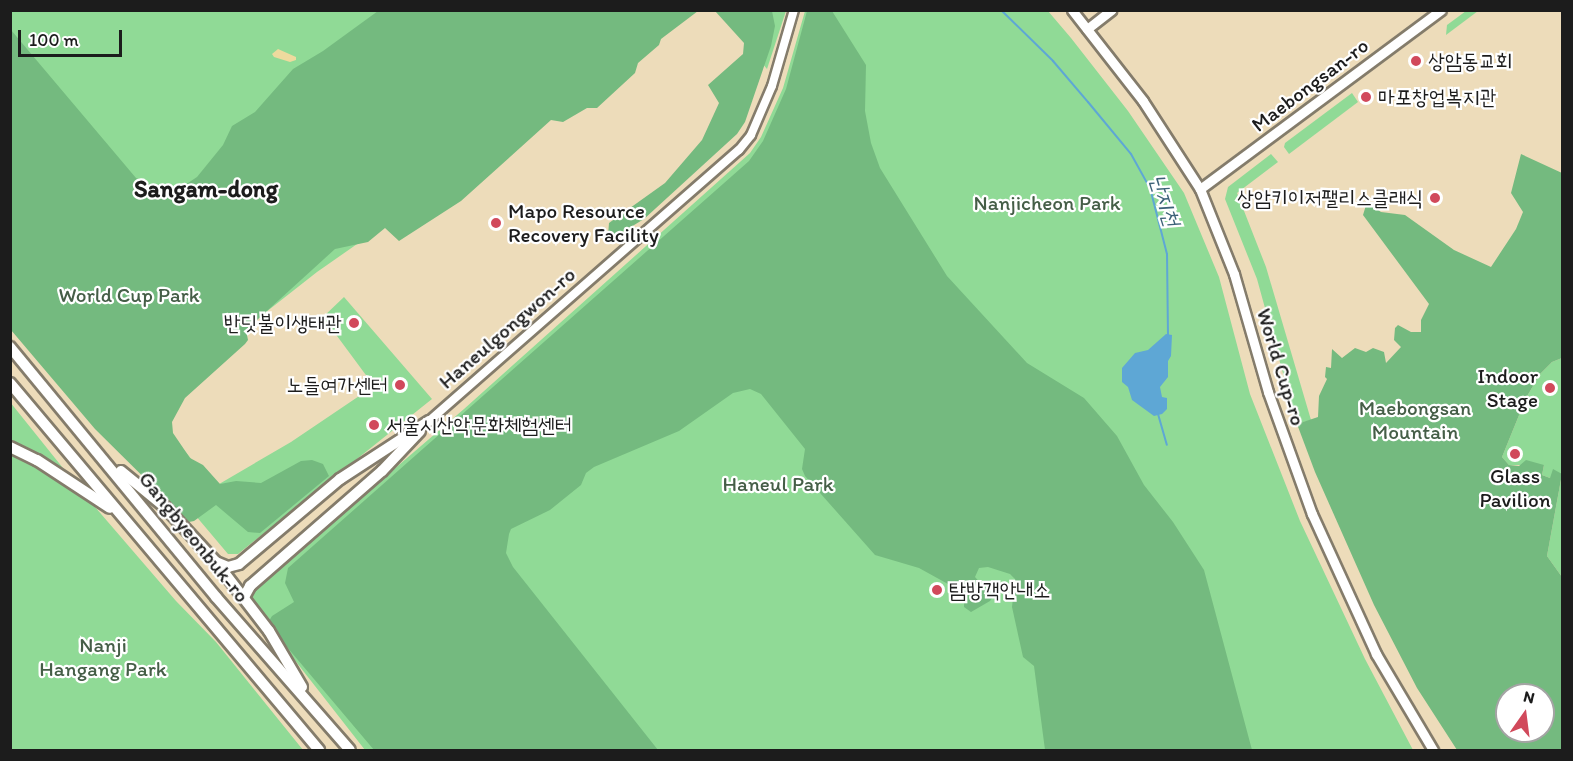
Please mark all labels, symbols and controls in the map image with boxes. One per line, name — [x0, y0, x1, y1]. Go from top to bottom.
scale bar — [21, 18, 124, 56]
text: 100 m — [29, 29, 79, 51]
street label: Maebongsan-ro — [1247, 33, 1373, 137]
place label: 상암동교회 — [1428, 48, 1512, 74]
marker: 상암동교회 — [1409, 54, 1423, 68]
place label: 마포창업복지관 — [1378, 84, 1496, 110]
marker: 마포창업복지관 — [1359, 90, 1373, 104]
water label: 난지천 — [1144, 171, 1186, 229]
district label: Sangam-dong — [134, 175, 278, 203]
place label: 상암키이저팰리스클래식 — [1237, 185, 1423, 211]
park label: Nanjicheon Park — [974, 190, 1120, 216]
marker: 상암키이저팰리스클래식 — [1428, 191, 1442, 205]
place label: Mapo Resource Recovery Facility — [508, 198, 659, 248]
marker: Mapo Resource Recovery Facility — [489, 216, 503, 230]
street label: Haneulgongwon-ro — [434, 262, 580, 394]
park label: World Cup Park — [59, 282, 199, 308]
street label: World Cup-ro — [1251, 305, 1311, 429]
place label: 반딧불이생태관 — [224, 310, 342, 336]
marker: 반딧불이생태관 — [347, 316, 361, 330]
place label: Indoor Stage — [1477, 363, 1538, 413]
place label: 노들여가센터 — [287, 372, 388, 398]
marker: 노들여가센터 — [393, 378, 407, 392]
marker: Indoor Stage — [1543, 381, 1557, 395]
park label: Maebongsan Mountain — [1359, 395, 1471, 445]
place label: 서울시산악문화체험센터 — [386, 412, 572, 438]
marker: 서울시산악문화체험센터 — [367, 418, 381, 432]
marker: Glass Pavilion — [1508, 447, 1522, 461]
place label: Glass Pavilion — [1479, 463, 1551, 513]
street label: Gangbyeonbuk-ro — [134, 466, 254, 608]
park label: Haneul Park — [723, 471, 833, 497]
place label: 탐방객안내소 — [949, 577, 1050, 603]
marker: 탐방객안내소 — [930, 583, 944, 597]
park label: Nanji Hangang Park — [39, 632, 167, 682]
north arrow — [1495, 683, 1555, 743]
text: N — [1521, 686, 1537, 708]

